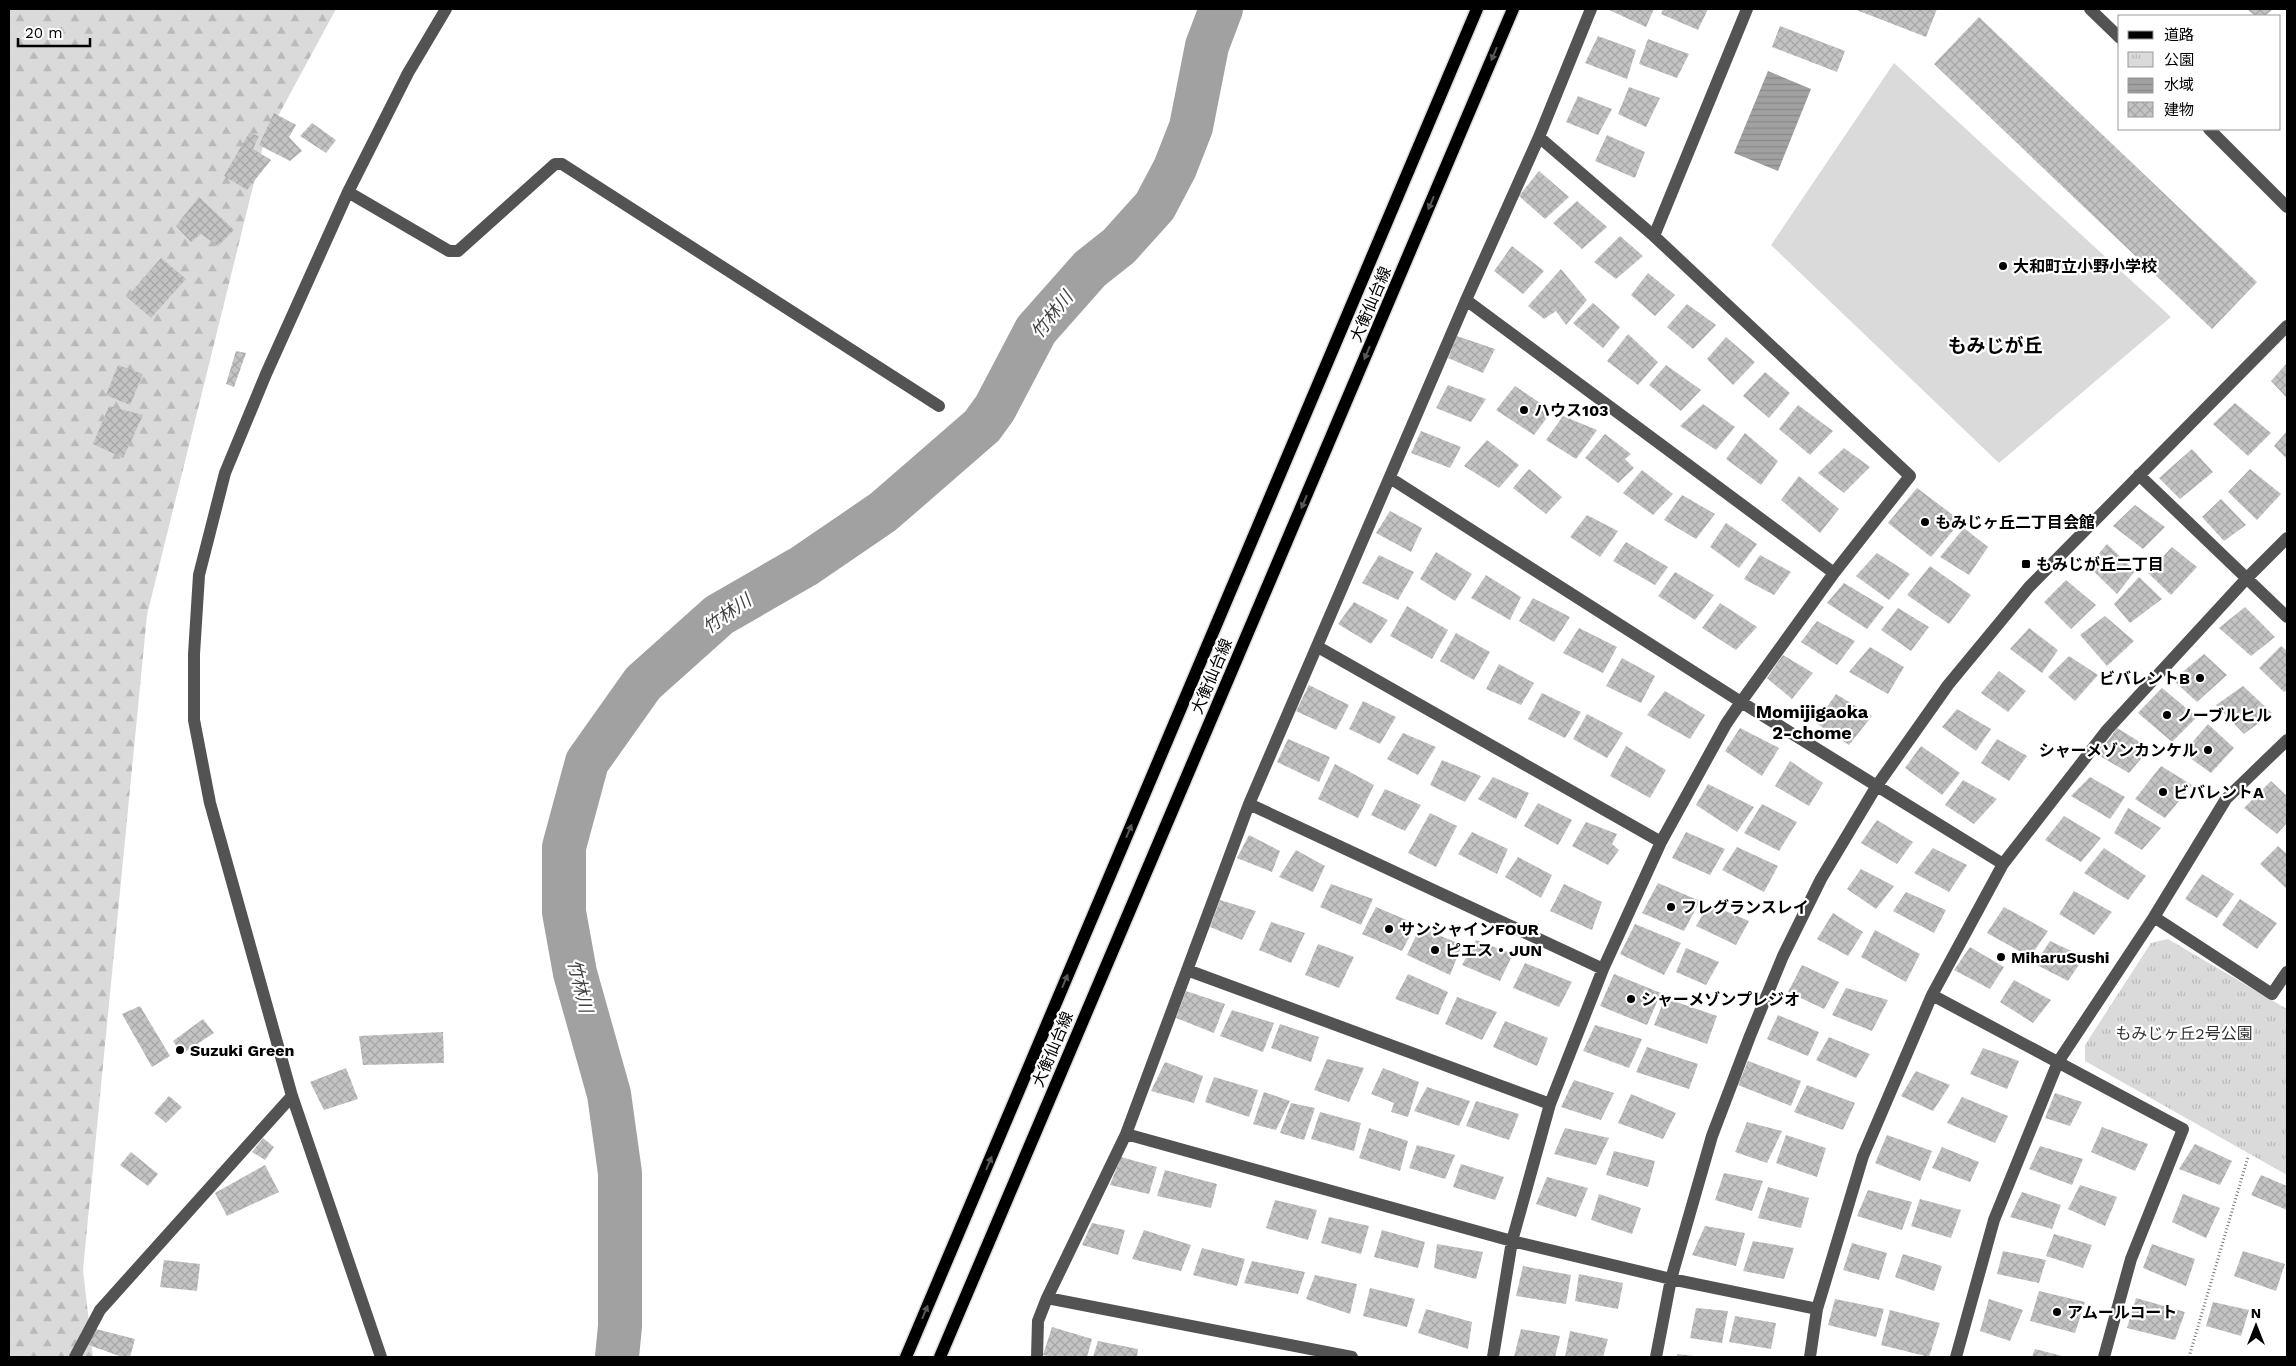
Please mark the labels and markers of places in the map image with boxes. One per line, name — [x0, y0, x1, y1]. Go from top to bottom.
place label: 大和町立小野小学校 — [2013, 257, 2157, 276]
marker: 大和町立小野小学校 — [1997, 260, 2009, 272]
place label: ハウス103 — [1534, 401, 1609, 420]
marker: ハウス103 — [1518, 404, 1530, 416]
place label: もみじヶ丘二丁目会館 — [1935, 513, 2095, 532]
marker: もみじヶ丘二丁目会館 — [1919, 516, 1931, 528]
place label: もみじが丘二丁目 — [2036, 555, 2164, 574]
marker: もみじが丘二丁目 — [2020, 558, 2032, 570]
place label: ビバレントB — [2099, 669, 2190, 688]
marker: ビバレントB — [2194, 672, 2206, 684]
place label: ノーブルヒル — [2177, 706, 2272, 725]
marker: ノーブルヒル — [2161, 709, 2173, 721]
place label: シャーメゾンカンケル — [2039, 741, 2198, 760]
marker: シャーメゾンカンケル — [2202, 744, 2214, 756]
place label: ビバレントA — [2173, 783, 2264, 802]
marker: ビバレントA — [2157, 786, 2169, 798]
place label: フレグランスレイ — [1681, 898, 1809, 917]
marker: フレグランスレイ — [1665, 901, 1677, 913]
place label: サンシャインFOUR — [1399, 920, 1539, 939]
marker: サンシャインFOUR — [1383, 923, 1395, 935]
place label: ピエス・JUN — [1445, 941, 1542, 960]
marker: ピエス・JUN — [1429, 944, 1441, 956]
place label: MiharuSushi — [2011, 948, 2109, 967]
marker: MiharuSushi — [1995, 951, 2007, 963]
place label: シャーメゾンプレジオ — [1641, 990, 1800, 1009]
marker: シャーメゾンプレジオ — [1625, 993, 1637, 1005]
place label: Suzuki Green — [190, 1041, 294, 1060]
marker: Suzuki Green — [174, 1044, 186, 1056]
place label: アムールコート — [2067, 1303, 2178, 1322]
marker: アムールコート — [2051, 1306, 2063, 1318]

